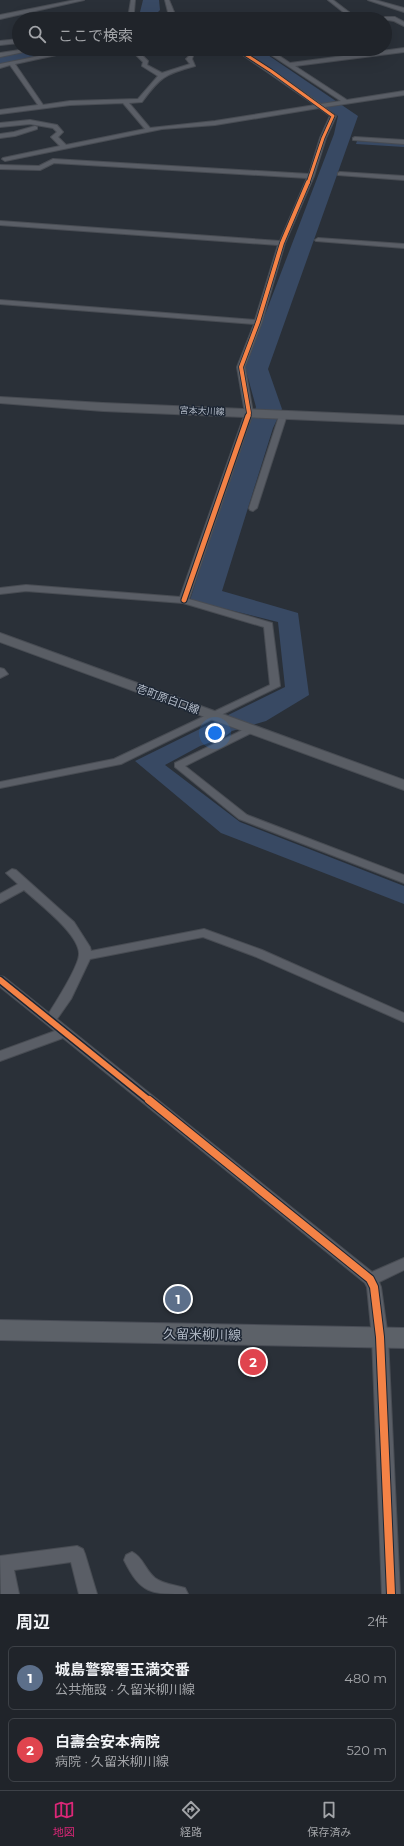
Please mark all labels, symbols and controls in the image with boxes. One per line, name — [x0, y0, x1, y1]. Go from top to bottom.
search box — [12, 12, 392, 56]
icon: search — [26, 23, 48, 45]
text: ここで検索 — [58, 26, 133, 45]
street label: 宮本大川線 — [179, 404, 226, 417]
street label: 壱町原白口線 — [135, 681, 201, 717]
your location — [205, 723, 225, 743]
pin: 1 — [165, 1284, 191, 1314]
street label: 久留米柳川線 — [163, 1325, 241, 1343]
pin: 2 — [240, 1347, 266, 1377]
text: 周辺 — [16, 1612, 50, 1632]
text: 2件 — [368, 1613, 388, 1629]
text: 城島警察署玉満交番 — [55, 1660, 190, 1679]
text: 1 — [27, 1670, 33, 1686]
text: 480 m — [344, 1670, 387, 1686]
text: 公共施設 · 久留米柳川線 — [55, 1681, 195, 1697]
text: 白壽会安本病院 — [55, 1732, 160, 1751]
text: 2 — [26, 1742, 34, 1758]
text: 520 m — [347, 1742, 387, 1758]
text: 病院 · 久留米柳川線 — [55, 1753, 169, 1769]
tab: 地図 — [53, 1799, 75, 1839]
tab: 経路 — [180, 1799, 202, 1839]
tab: 保存済み — [307, 1799, 351, 1839]

